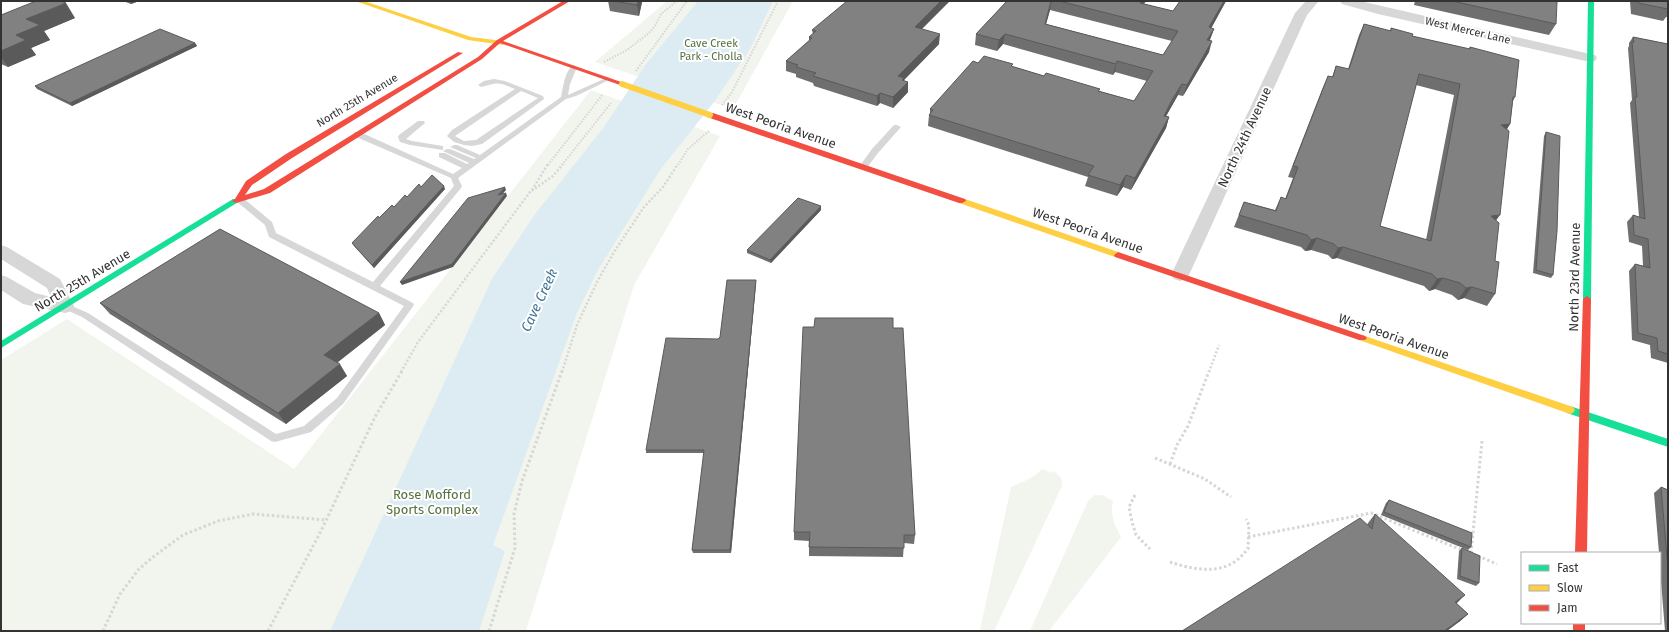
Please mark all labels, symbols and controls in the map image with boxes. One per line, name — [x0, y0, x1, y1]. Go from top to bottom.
street label: West Mercer Lane — [1424, 14, 1512, 47]
park label: Cave Creek Park - Cholla — [679, 37, 743, 63]
street label: North 25th Avenue — [314, 71, 400, 130]
street label: North 24th Avenue — [1215, 85, 1274, 190]
street label: West Peoria Avenue — [724, 99, 838, 151]
street label: West Peoria Avenue — [1031, 204, 1145, 256]
street label: North 23rd Avenue — [1566, 222, 1583, 332]
street label: North 25th Avenue — [32, 246, 133, 315]
water label: Cave Creek — [517, 266, 562, 334]
street label: West Peoria Avenue — [1337, 310, 1451, 362]
park label: Rose Mofford Sports Complex — [386, 487, 479, 517]
legend — [1521, 552, 1661, 624]
text: Fast — [1557, 561, 1579, 575]
text: Slow — [1557, 581, 1583, 595]
text: Jam — [1557, 601, 1577, 615]

